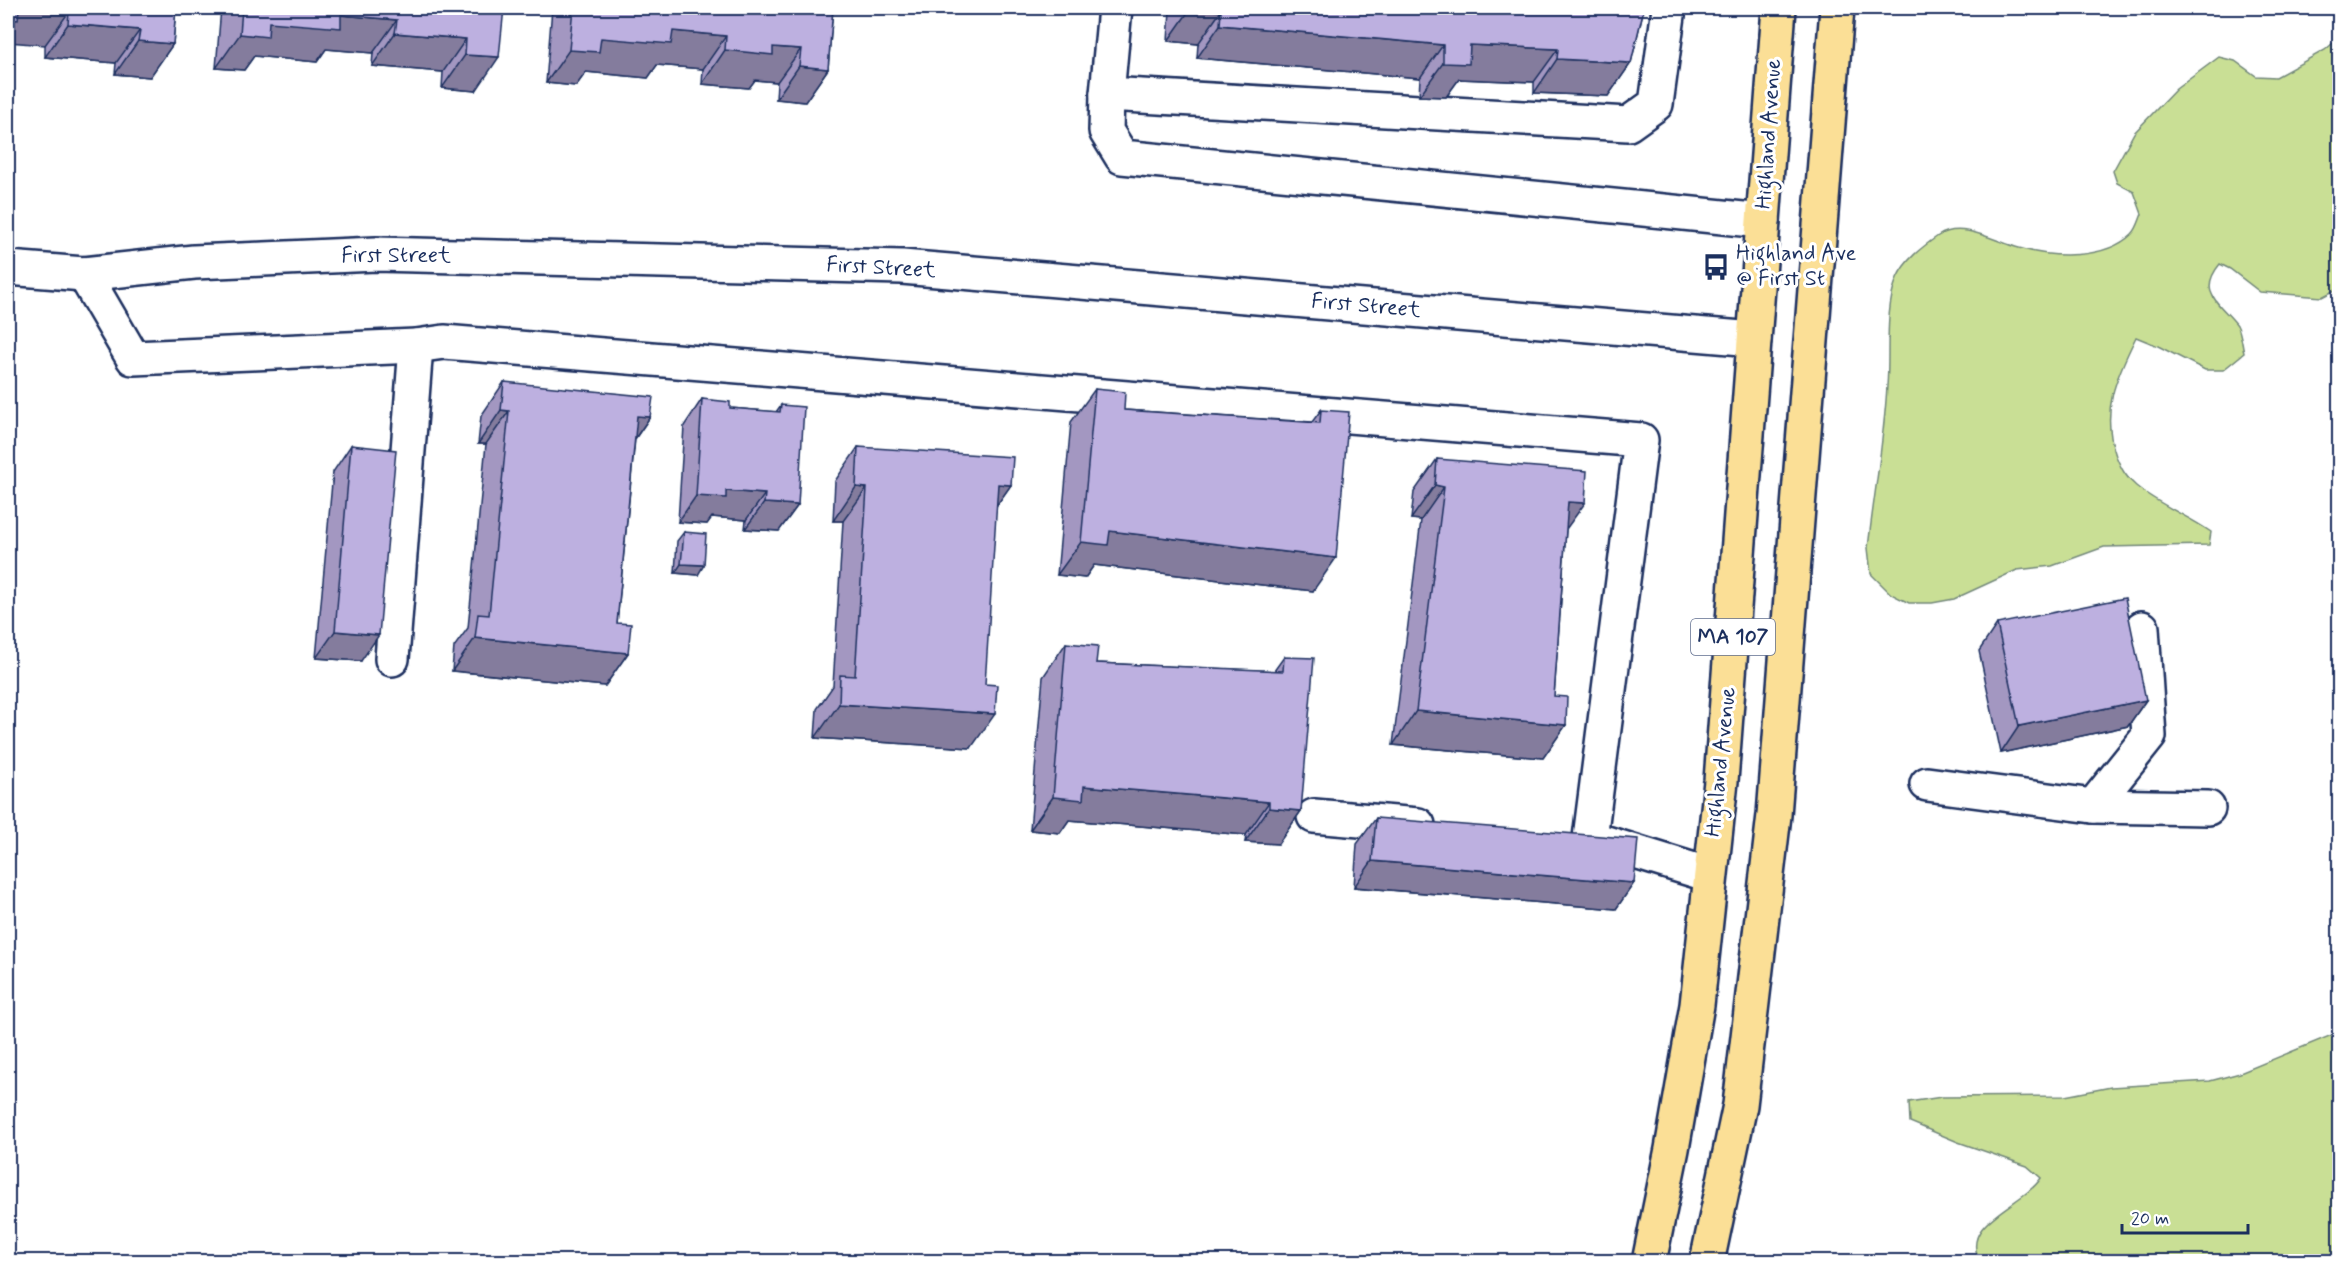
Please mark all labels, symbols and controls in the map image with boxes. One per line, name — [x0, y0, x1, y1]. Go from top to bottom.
street label: Highland Avenue — [1750, 58, 1791, 210]
place label: Highland Ave @ First St — [1736, 240, 1856, 293]
street label: First Street — [341, 242, 451, 270]
street label: First Street — [825, 251, 937, 285]
bus stop icon: Highland Ave @ First St — [1701, 252, 1731, 282]
street label: First Street — [1310, 287, 1422, 325]
road number: MA 107 — [1691, 619, 1775, 655]
street label: Highland Avenue — [1699, 686, 1746, 839]
scale bar — [2122, 1197, 2248, 1235]
text: 20 m — [2131, 1207, 2169, 1231]

